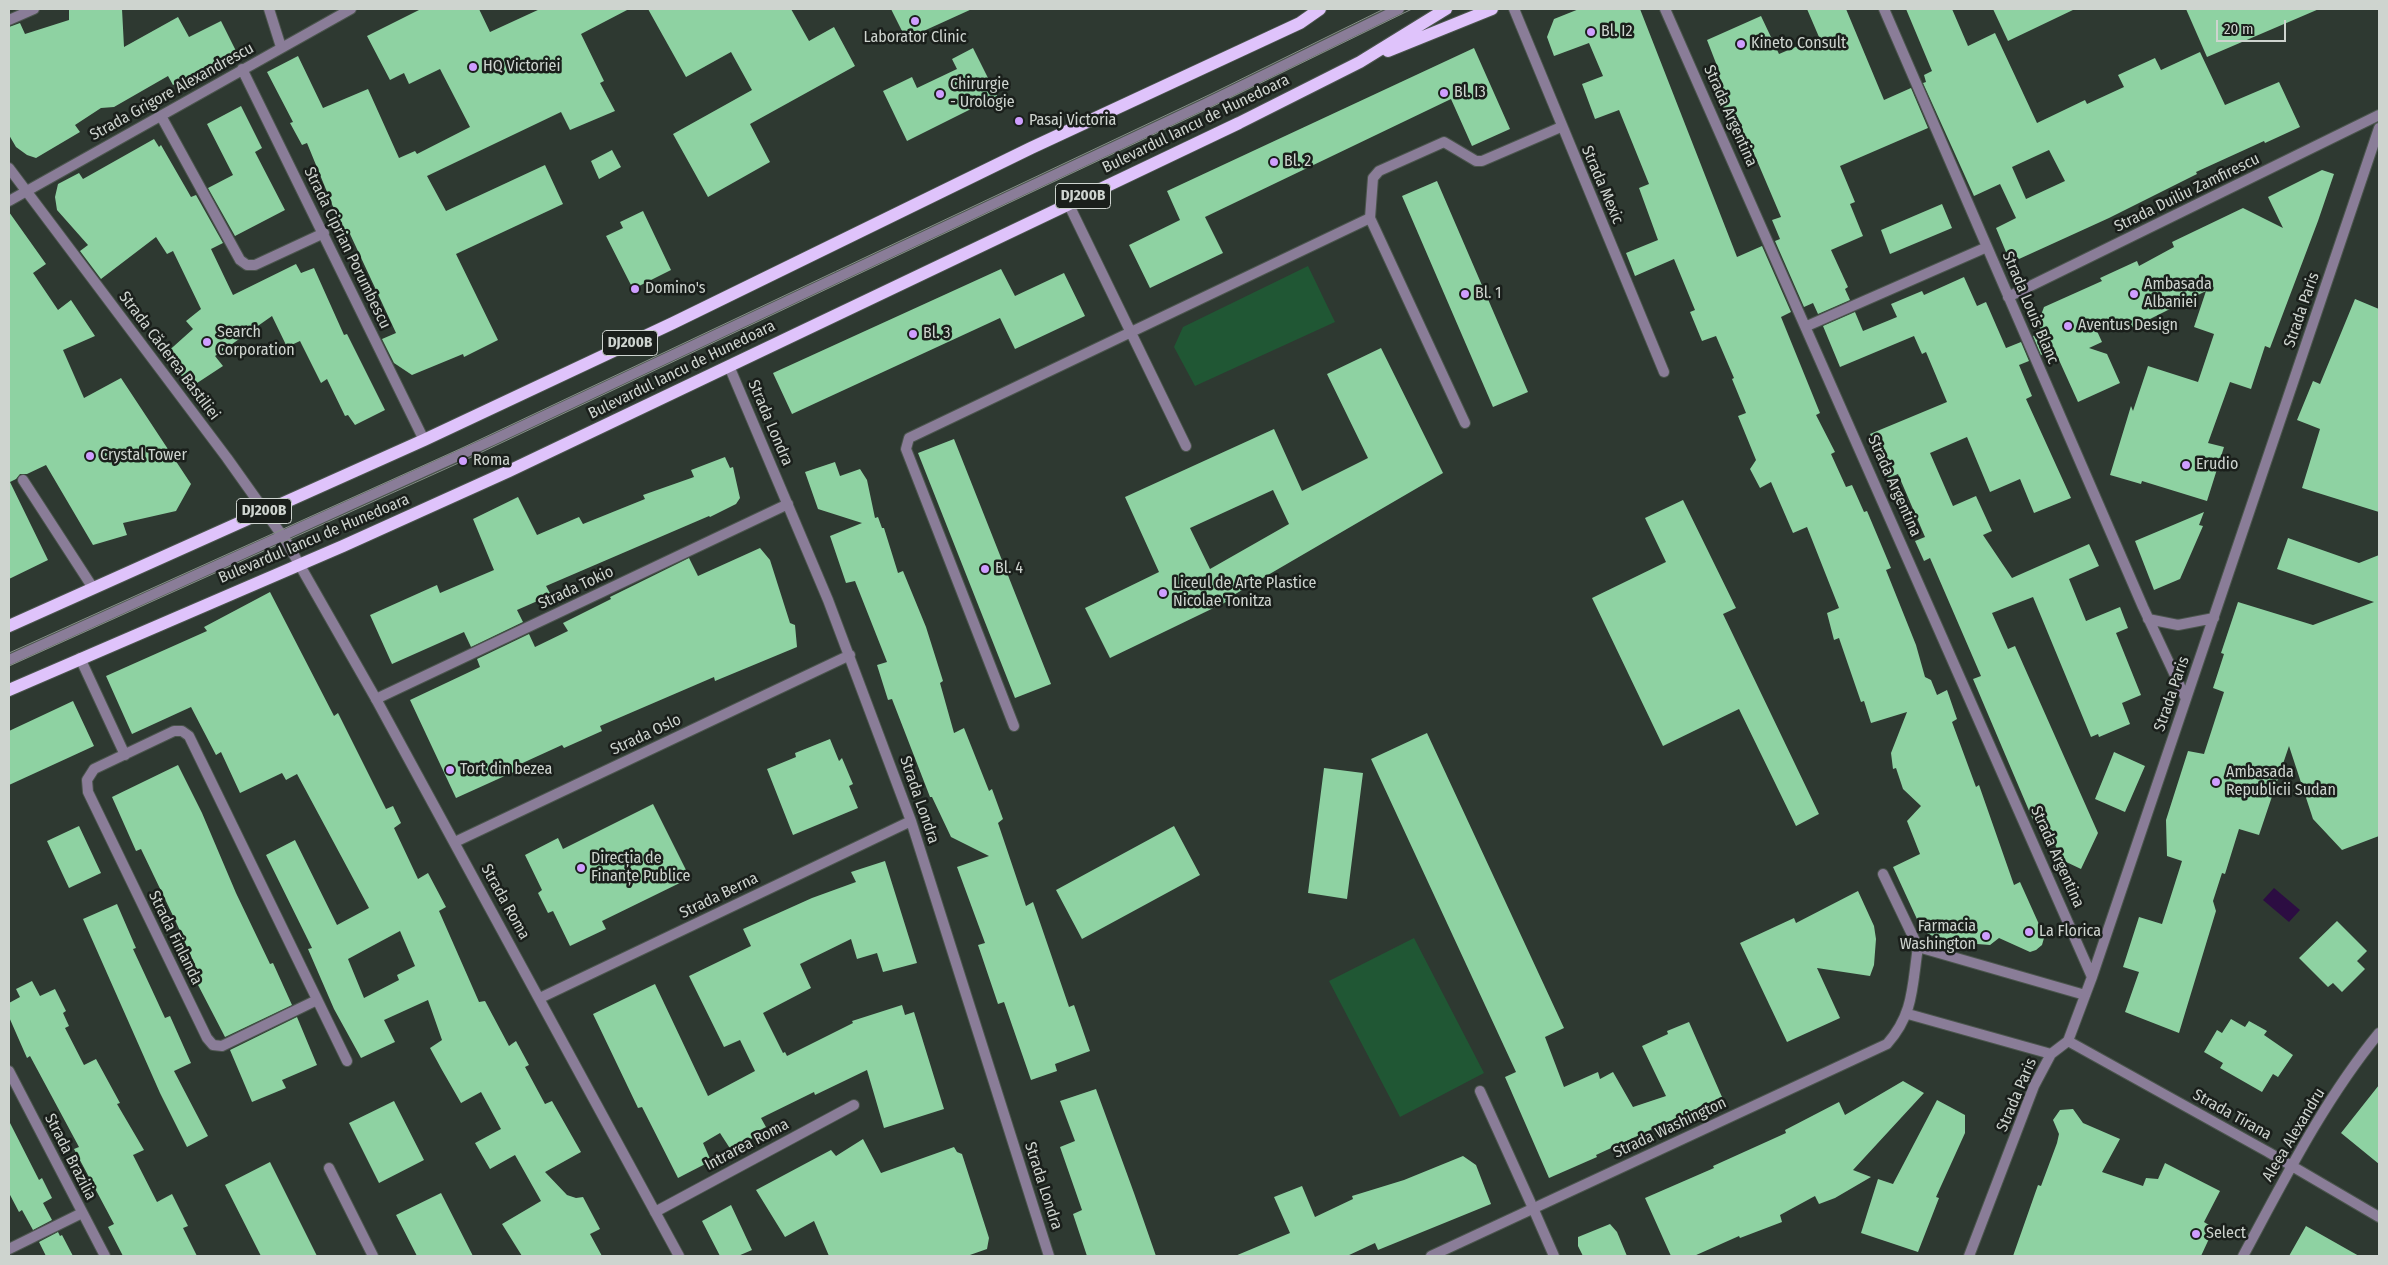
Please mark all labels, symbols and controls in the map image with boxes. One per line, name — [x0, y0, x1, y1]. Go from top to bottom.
scale bar — [2218, 10, 2288, 42]
marker: Laborator Clinic — [909, 15, 921, 27]
text: 20 m — [2224, 20, 2254, 38]
place label: Bl. I2 — [1601, 22, 1632, 42]
marker: Bl. I2 — [1585, 26, 1597, 38]
place label: Laborator Clinic — [864, 28, 966, 48]
place label: Kineto Consult — [1751, 34, 1846, 54]
marker: Kineto Consult — [1735, 38, 1747, 50]
street label: Strada Grigore Alexandrescu — [87, 39, 257, 145]
place label: HQ Victoriei — [483, 57, 560, 77]
marker: HQ Victoriei — [467, 61, 479, 73]
street label: Strada Argentina — [1699, 62, 1761, 170]
street label: Bulevardul Iancu de Hunedoara — [1099, 70, 1293, 178]
place label: Chirurgie - Urologie — [950, 75, 1015, 113]
place label: Bl. I3 — [1454, 83, 1486, 103]
marker: Bl. I3 — [1438, 87, 1450, 99]
marker: Chirurgie - Urologie — [934, 88, 946, 100]
place label: Pasaj Victoria — [1029, 111, 1116, 131]
marker: Pasaj Victoria — [1013, 115, 1025, 127]
street label: Strada Mexic — [1577, 143, 1627, 227]
street label: Strada Duiliu Zamfirescu — [2111, 149, 2263, 237]
place label: Bl. 2 — [1284, 152, 1311, 172]
marker: Bl. 2 — [1268, 156, 1280, 168]
street label: Strada Ciprian Porumbescu — [299, 164, 395, 332]
road number: DJ200B — [1056, 184, 1110, 208]
street label: Strada Louis Blanc — [1998, 249, 2062, 367]
street label: Strada Paris — [2280, 270, 2324, 350]
place label: Ambasada Albaniei — [2144, 275, 2212, 313]
place label: Domino's — [645, 279, 706, 299]
marker: Domino's — [629, 283, 641, 295]
place label: Bl. 1 — [1475, 284, 1501, 304]
street label: Strada Căderea Bastiliei — [114, 288, 224, 424]
marker: Bl. 1 — [1459, 288, 1471, 300]
marker: Ambasada Albaniei — [2128, 288, 2140, 300]
street label: Bulevardul Iancu de Hunedoara — [585, 316, 779, 424]
place label: Aventus Design — [2078, 316, 2178, 336]
marker: Aventus Design — [2062, 320, 2074, 332]
place label: Search Corporation — [217, 323, 295, 361]
place label: Bl. 3 — [923, 324, 950, 344]
marker: Bl. 3 — [907, 328, 919, 340]
road number: DJ200B — [602, 330, 658, 356]
marker: Search Corporation — [201, 336, 213, 348]
street label: Strada Londra — [743, 377, 797, 469]
street label: Strada Argentina — [1863, 432, 1925, 540]
place label: Crystal Tower — [100, 446, 187, 466]
marker: Crystal Tower — [84, 450, 96, 462]
place label: Roma — [473, 451, 510, 471]
marker: Roma — [457, 455, 469, 467]
place label: Erudio — [2196, 455, 2238, 475]
marker: Erudio — [2180, 459, 2192, 471]
street label: Bulevardul Iancu de Hunedoara — [216, 490, 412, 588]
road number: DJ200B — [236, 498, 292, 524]
place label: Bl. 4 — [995, 559, 1023, 579]
street label: Strada Tokio — [535, 562, 617, 614]
marker: Bl. 4 — [979, 563, 991, 575]
place label: Liceul de Arte Plastice Nicolae Tonitza — [1173, 574, 1316, 612]
marker: Liceul de Arte Plastice Nicolae Tonitza — [1157, 587, 1169, 599]
street label: Strada Paris — [2150, 654, 2194, 734]
street label: Strada Oslo — [608, 710, 684, 760]
street label: Strada Londra — [895, 754, 943, 846]
place label: Tort din bezea — [460, 760, 552, 780]
place label: Ambasada Republicii Sudan — [2226, 763, 2336, 801]
marker: Tort din bezea — [444, 764, 456, 776]
marker: Ambasada Republicii Sudan — [2210, 776, 2222, 788]
street label: Strada Argentina — [2026, 803, 2088, 911]
place label: Direcția de Finanțe Publice — [591, 849, 690, 887]
street label: Strada Roma — [476, 861, 534, 943]
marker: Direcția de Finanțe Publice — [575, 862, 587, 874]
street label: Strada Berna — [677, 869, 761, 923]
street label: Strada Finlanda — [144, 888, 206, 988]
place label: Farmacia Washington — [1900, 917, 1976, 955]
place label: La Florica — [2039, 922, 2101, 942]
marker: La Florica — [2023, 926, 2035, 938]
marker: Farmacia Washington — [1980, 930, 1992, 942]
street label: Strada Paris — [1993, 1055, 2041, 1135]
street label: Aleea Alexandru — [2259, 1085, 2329, 1185]
street label: Strada Tirana — [2189, 1086, 2275, 1144]
street label: Strada Washington — [1610, 1093, 1730, 1163]
street label: Strada Brazilia — [40, 1111, 100, 1203]
street label: Intrarea Roma — [702, 1115, 792, 1175]
street label: Strada Londra — [1020, 1140, 1066, 1232]
place label: Select — [2206, 1224, 2246, 1244]
marker: Select — [2190, 1228, 2202, 1240]

